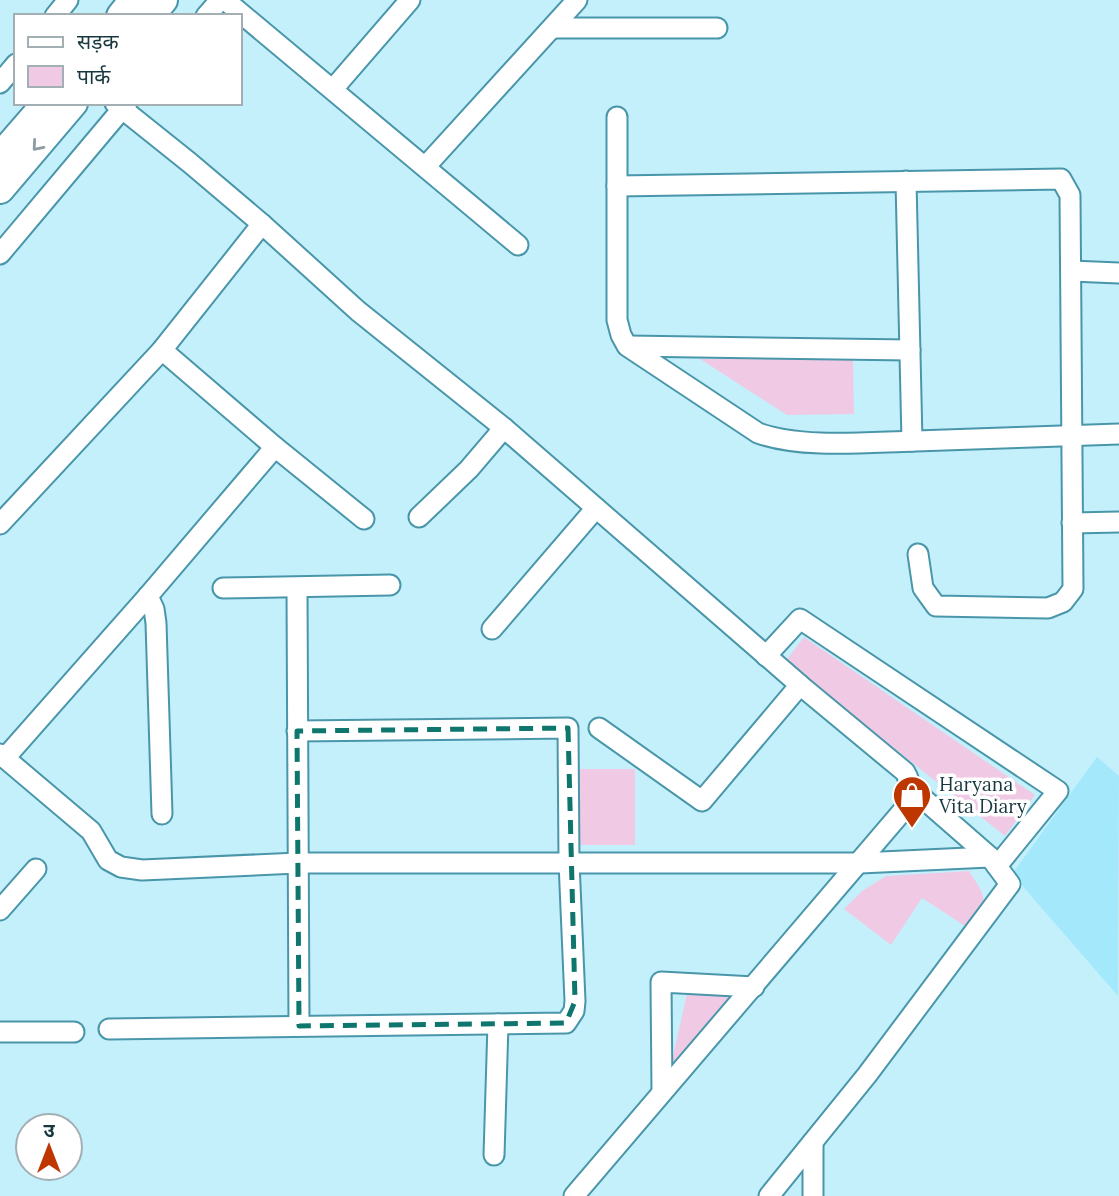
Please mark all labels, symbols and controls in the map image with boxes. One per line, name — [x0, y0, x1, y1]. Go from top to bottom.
legend — [14, 14, 242, 105]
text: सड़क — [77, 28, 119, 55]
text: पार्क — [77, 63, 111, 90]
one-way arrow — [33, 138, 45, 151]
place label: Haryana Vita Diary — [938, 772, 1027, 818]
shop icon: Haryana Vita Diary — [891, 774, 933, 829]
north arrow — [14, 1112, 84, 1182]
text: उ — [43, 1118, 55, 1142]

